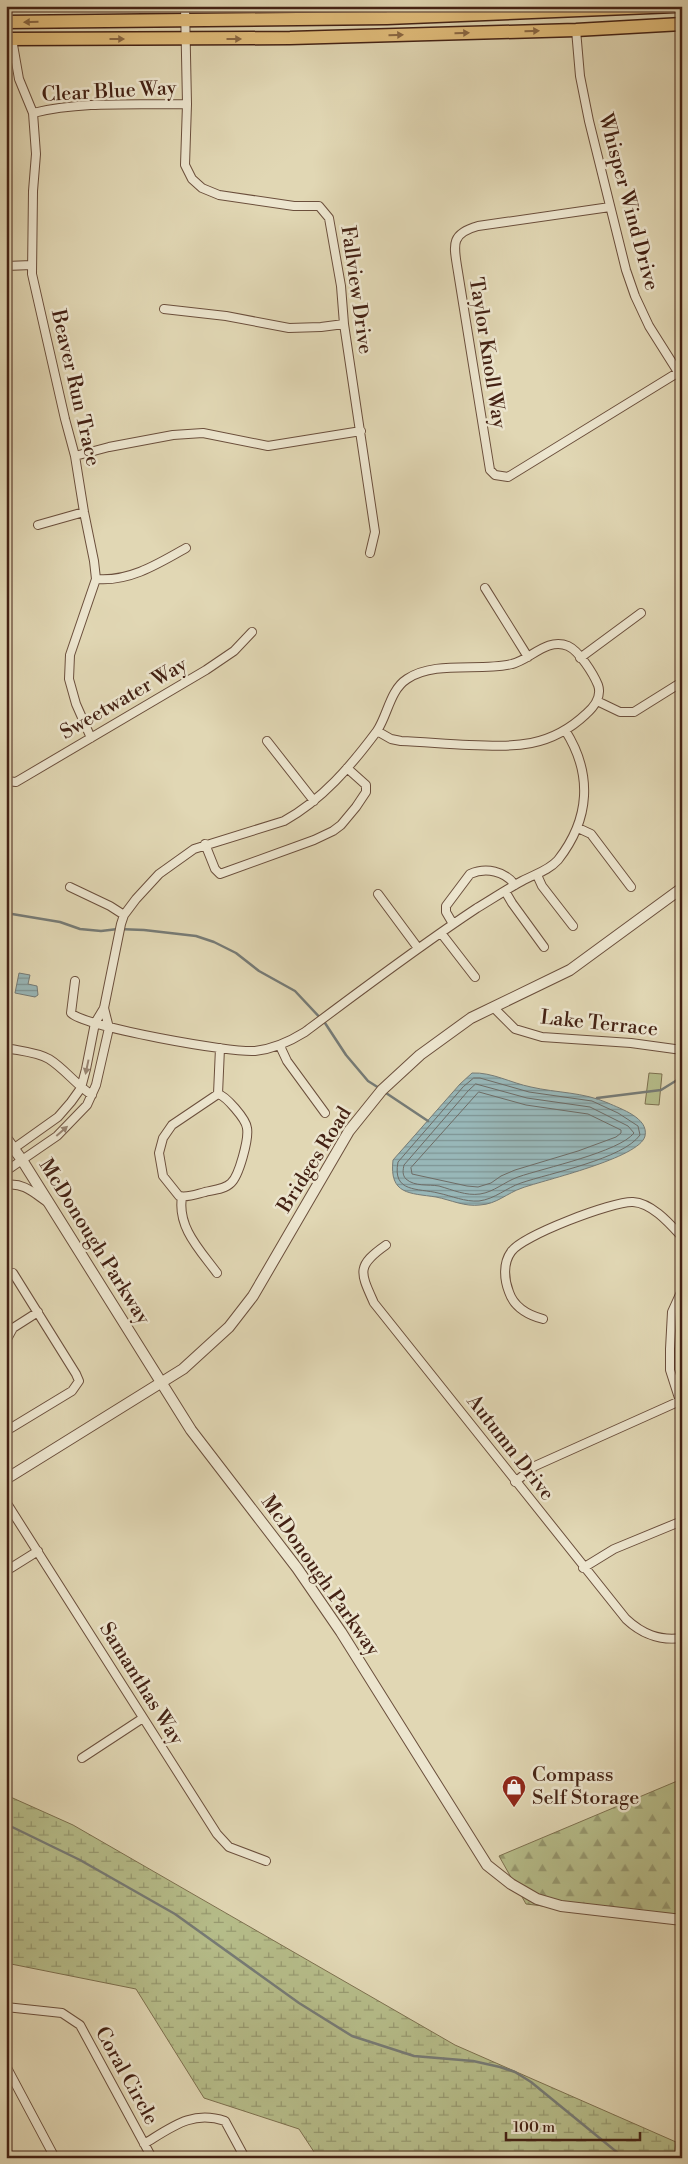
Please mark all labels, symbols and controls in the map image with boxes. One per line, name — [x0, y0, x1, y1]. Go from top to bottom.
one-way arrow — [23, 18, 39, 26]
one-way arrow — [525, 27, 541, 35]
one-way arrow — [454, 29, 470, 37]
one-way arrow — [389, 31, 405, 39]
one-way arrow — [110, 35, 126, 43]
one-way arrow — [226, 35, 242, 43]
street label: Clear Blue Way — [41, 76, 177, 108]
street label: Whisper Wind Drive — [592, 110, 664, 293]
street label: Fallview Drive — [335, 224, 377, 356]
street label: Taylor Knoll Way — [463, 276, 511, 431]
street label: Beaver Run Trace — [45, 306, 105, 469]
street label: Sweetwater Way — [56, 652, 192, 745]
street label: Lake Terrace — [539, 1005, 659, 1043]
one-way arrow — [82, 1059, 90, 1075]
street label: Bridges Road — [272, 1102, 358, 1219]
one-way arrow — [55, 1126, 68, 1137]
street label: McDonough Parkway — [33, 1155, 155, 1330]
street label: Autumn Drive — [460, 1389, 559, 1506]
street label: McDonough Parkway — [255, 1491, 385, 1661]
street label: Samanthas Way — [93, 1618, 189, 1750]
place label: Compass Self Storage — [532, 1763, 639, 1811]
shop icon: Compass Self Storage — [501, 1774, 527, 1808]
street label: Coral Circle — [89, 2023, 163, 2129]
scale bar — [506, 2109, 639, 2141]
text: 100 m — [513, 2118, 555, 2137]

